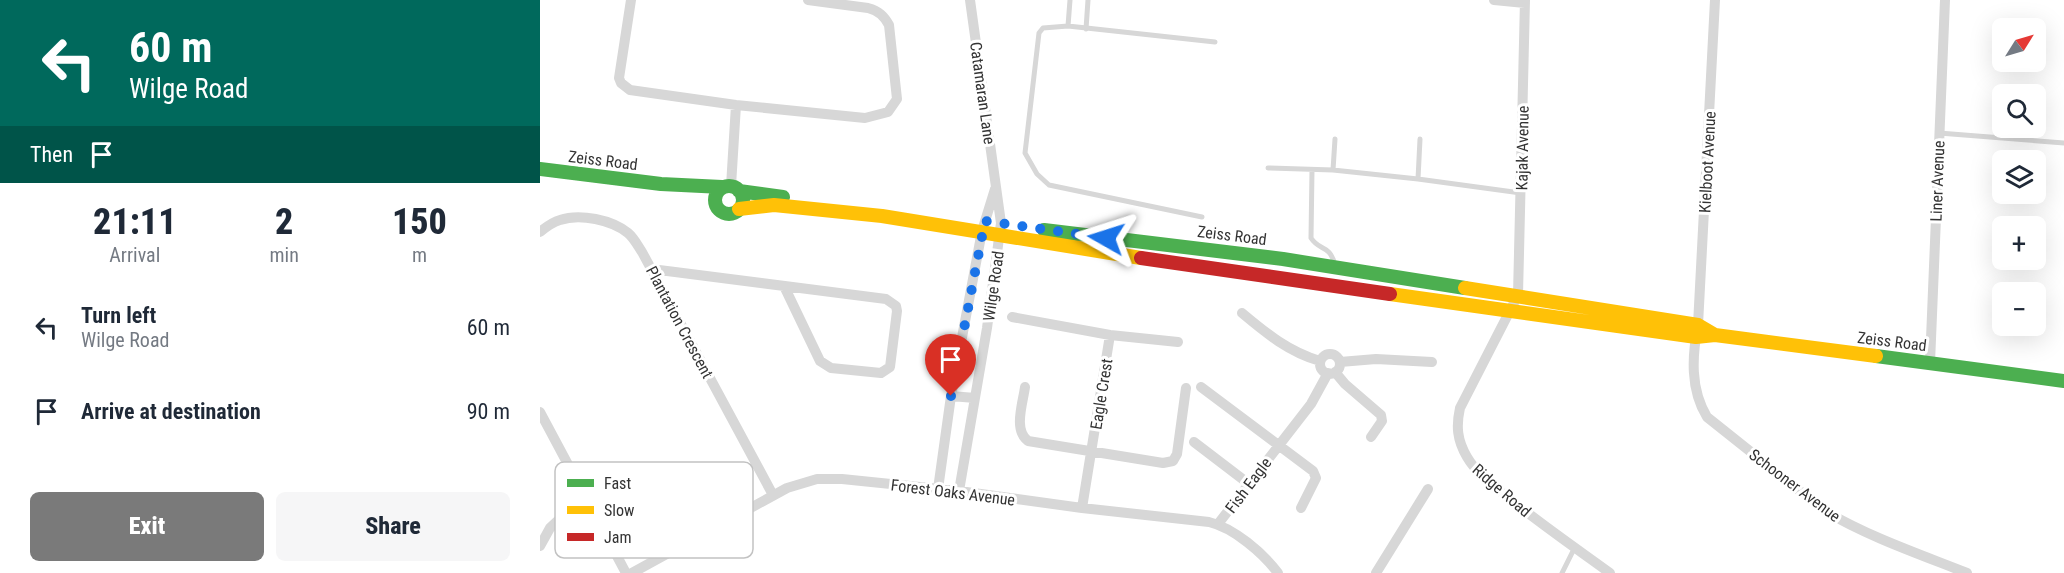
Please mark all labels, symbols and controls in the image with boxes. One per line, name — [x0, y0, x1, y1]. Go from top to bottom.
north arrow — [1992, 18, 2046, 72]
map controls — [1992, 18, 2046, 336]
text: 60 m — [129, 23, 212, 72]
icon: left — [30, 24, 108, 102]
street label: Catamaran Lane — [966, 41, 999, 145]
text: Wilge Road — [129, 73, 248, 105]
button: search — [1992, 84, 2046, 138]
street label: Kajak Avenue — [1512, 106, 1533, 190]
street label: Kielboot Avenue — [1695, 111, 1720, 213]
icon: arrive — [85, 138, 118, 171]
street label: Liner Avenue — [1927, 140, 1948, 222]
text: Then — [30, 142, 73, 167]
street label: Zeiss Road — [567, 147, 639, 174]
button: layers — [1992, 150, 2046, 204]
text: 21:11 — [93, 201, 176, 243]
text: 2 — [275, 201, 293, 243]
text: 150 — [392, 201, 447, 243]
position arrow — [1074, 206, 1138, 270]
button: + — [1992, 216, 2046, 270]
street label: Zeiss Road — [1196, 222, 1268, 249]
text: Arrival — [109, 243, 160, 267]
text: min — [270, 243, 299, 267]
text: m — [412, 243, 427, 267]
street label: Wilge Road — [979, 250, 1008, 322]
street label: Plantation Crescent — [642, 263, 717, 382]
button: − — [1992, 282, 2046, 336]
text: Turn left — [81, 303, 156, 328]
icon: left — [30, 311, 63, 344]
text: 60 m — [467, 315, 510, 340]
text: Wilge Road — [81, 328, 169, 352]
street label: Zeiss Road — [1856, 328, 1928, 355]
pin — [925, 334, 976, 396]
icon: arrive — [934, 343, 967, 376]
street label: Eagle Crest — [1087, 357, 1117, 431]
icon: arrive — [30, 395, 63, 428]
text: Arrive at destination — [81, 399, 261, 424]
text: 90 m — [467, 399, 510, 424]
street label: Schooner Avenue — [1745, 445, 1844, 526]
street label: Fish Eagle — [1221, 454, 1275, 517]
street label: Ridge Road — [1469, 460, 1535, 521]
legend — [555, 462, 753, 558]
text: Fast — [604, 474, 631, 493]
street label: Forest Oaks Avenue — [890, 475, 1016, 510]
button: Exit — [30, 492, 264, 561]
button: Share — [276, 492, 510, 561]
text: Slow — [604, 501, 634, 520]
text: Jam — [604, 528, 631, 547]

